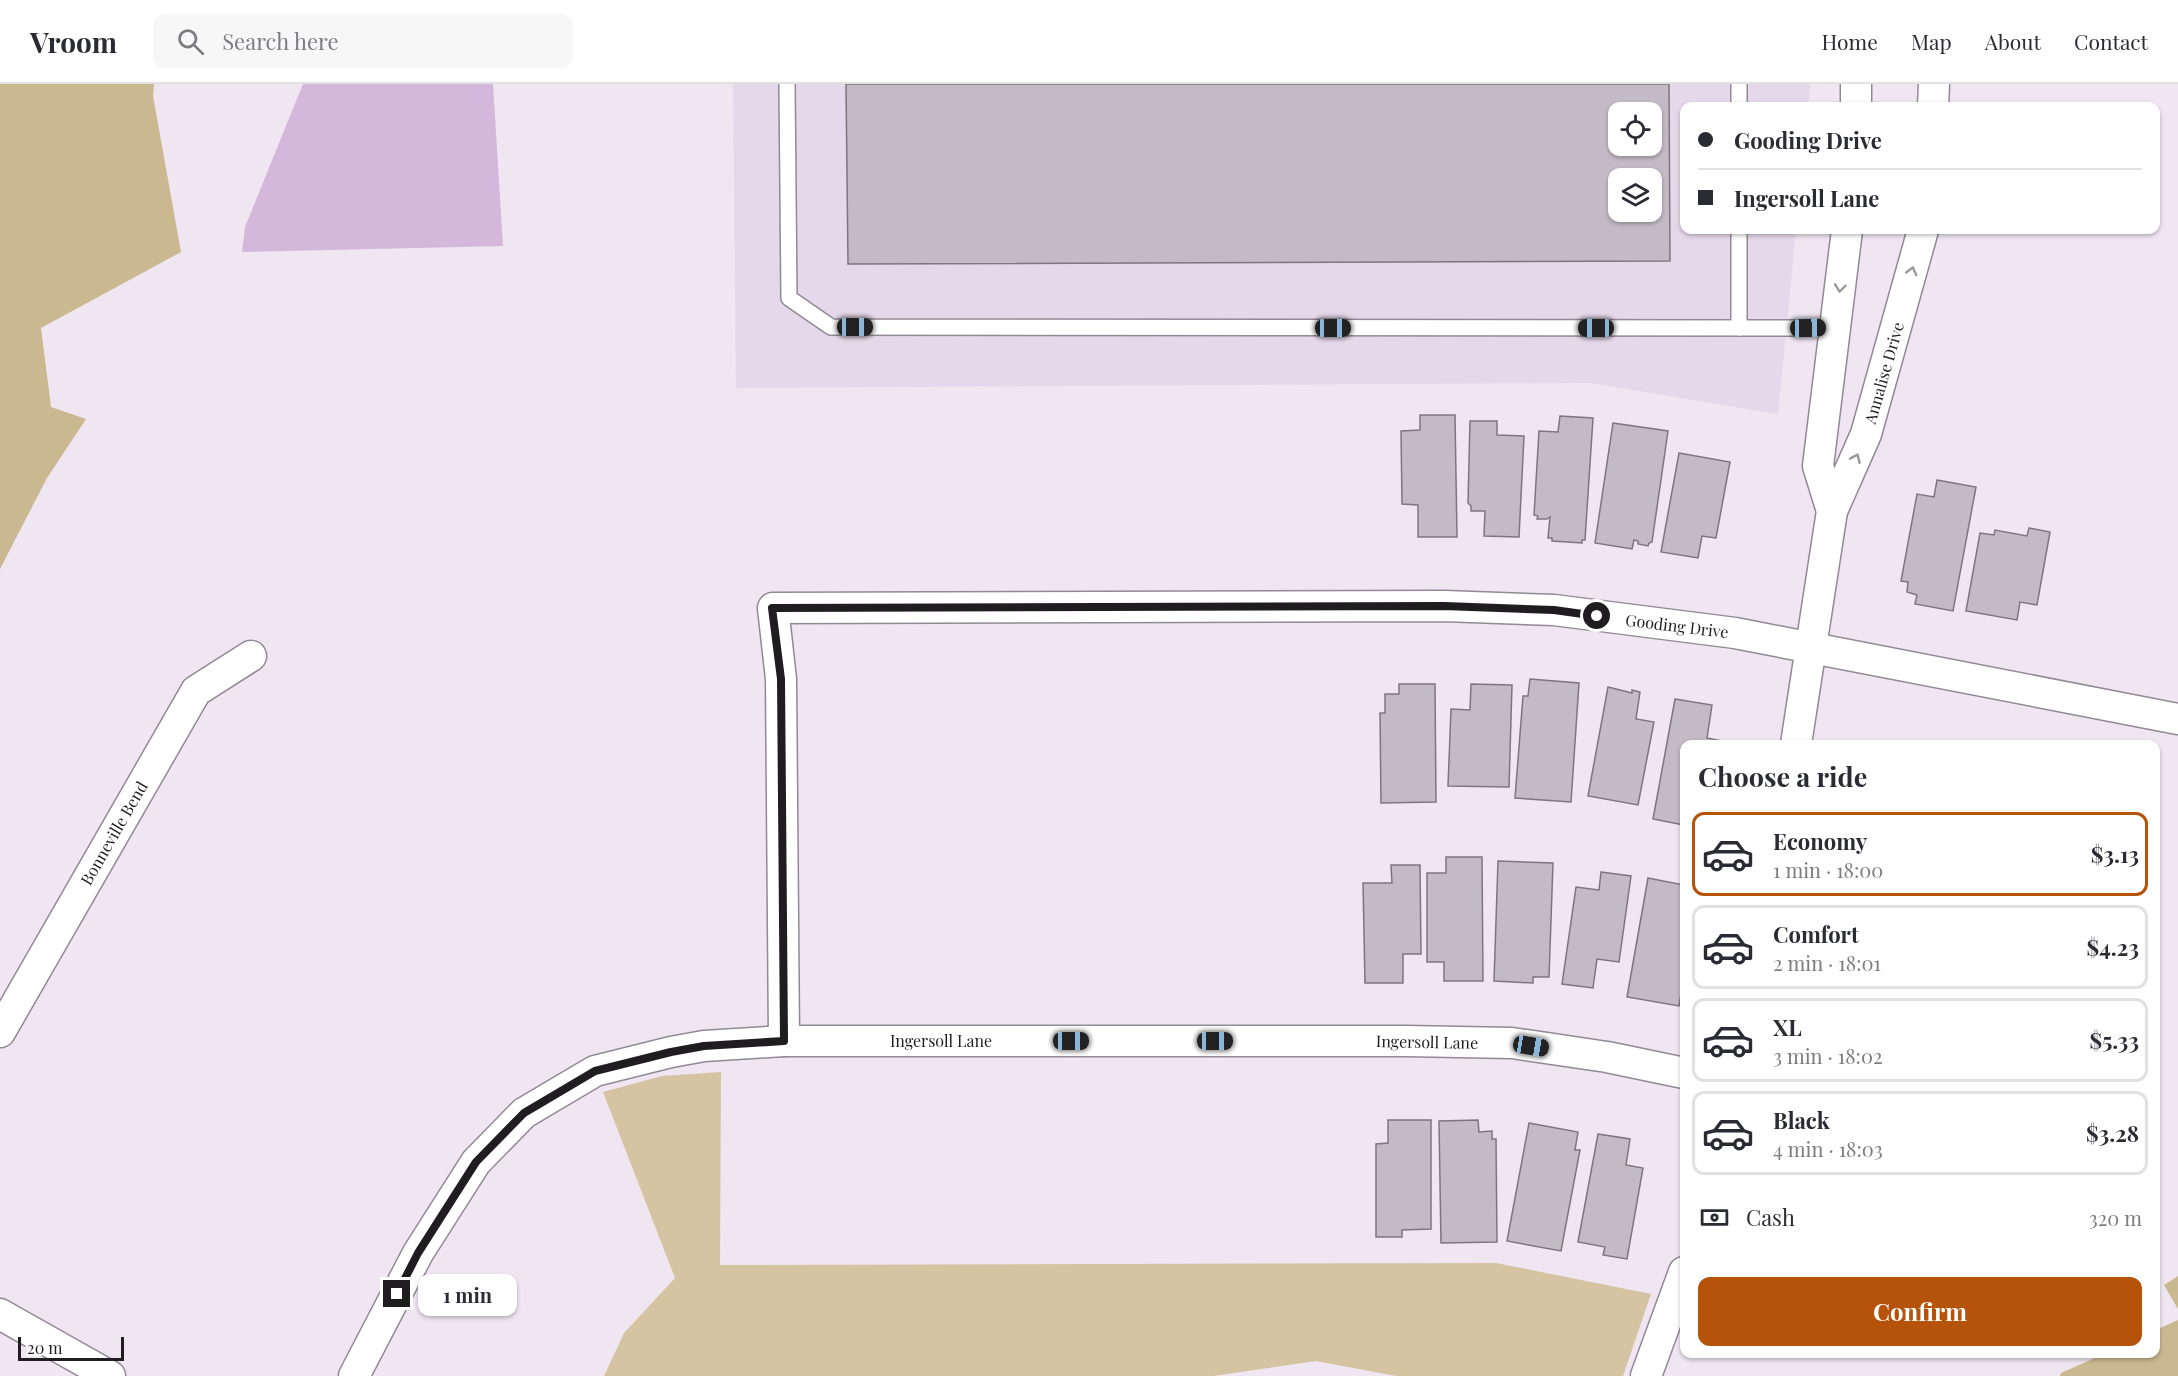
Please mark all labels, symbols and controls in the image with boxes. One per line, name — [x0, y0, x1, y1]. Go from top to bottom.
search box — [153, 14, 573, 68]
text: Vroom — [30, 23, 117, 60]
icon: search — [174, 25, 207, 58]
text: Search here — [222, 26, 339, 56]
text: Home — [1822, 27, 1878, 55]
text: Map — [1911, 27, 1952, 55]
text: About — [1985, 27, 2041, 55]
text: Contact — [2074, 27, 2148, 55]
map controls — [1608, 102, 1662, 222]
button: locate — [1608, 102, 1662, 156]
text: Gooding Drive — [1734, 125, 1882, 155]
button: layers — [1608, 168, 1662, 222]
text: Ingersoll Lane — [1734, 183, 1879, 213]
one-way arrow — [1904, 266, 1917, 276]
one-way arrow — [1834, 283, 1847, 292]
car — [837, 318, 873, 336]
car — [1315, 319, 1351, 337]
car — [1578, 319, 1614, 337]
car — [1790, 319, 1826, 337]
street label: Annalise Drive — [1859, 320, 1908, 427]
one-way arrow — [1848, 453, 1860, 464]
route start — [1583, 602, 1610, 629]
street label: Gooding Drive — [1624, 609, 1730, 642]
text: Choose a ride — [1698, 758, 1867, 794]
street label: Bonneville Bend — [75, 777, 152, 888]
text: Economy — [1773, 826, 1867, 856]
icon: car — [1701, 827, 1755, 881]
text: $3.13 — [2091, 839, 2139, 869]
text: 1 min · 18:00 — [1773, 856, 1883, 883]
text: Comfort — [1773, 919, 1859, 949]
icon: car — [1701, 920, 1755, 974]
text: $4.23 — [2087, 932, 2139, 962]
text: 2 min · 18:01 — [1773, 949, 1881, 976]
text: XL — [1773, 1012, 1802, 1042]
icon: car — [1701, 1013, 1755, 1067]
text: $5.33 — [2090, 1025, 2139, 1055]
street label: Ingersoll Lane — [890, 1030, 992, 1051]
street label: Ingersoll Lane — [1376, 1030, 1478, 1053]
car — [1053, 1032, 1089, 1050]
car — [1197, 1032, 1233, 1050]
car — [1512, 1034, 1550, 1058]
text: 3 min · 18:02 — [1773, 1042, 1883, 1069]
text: Black — [1773, 1105, 1830, 1135]
icon: car — [1701, 1106, 1755, 1160]
text: $3.28 — [2086, 1118, 2139, 1148]
text: 4 min · 18:03 — [1773, 1135, 1883, 1162]
icon: cash — [1698, 1201, 1731, 1234]
text: Cash — [1746, 1202, 1795, 1232]
text: 320 m — [2089, 1204, 2142, 1231]
callout: 1 min — [418, 1273, 517, 1315]
button: Confirm — [1698, 1277, 2142, 1346]
route end — [383, 1280, 410, 1307]
text: 1 min — [443, 1281, 492, 1308]
scale bar — [18, 1334, 124, 1362]
text: 20 m — [27, 1337, 62, 1358]

